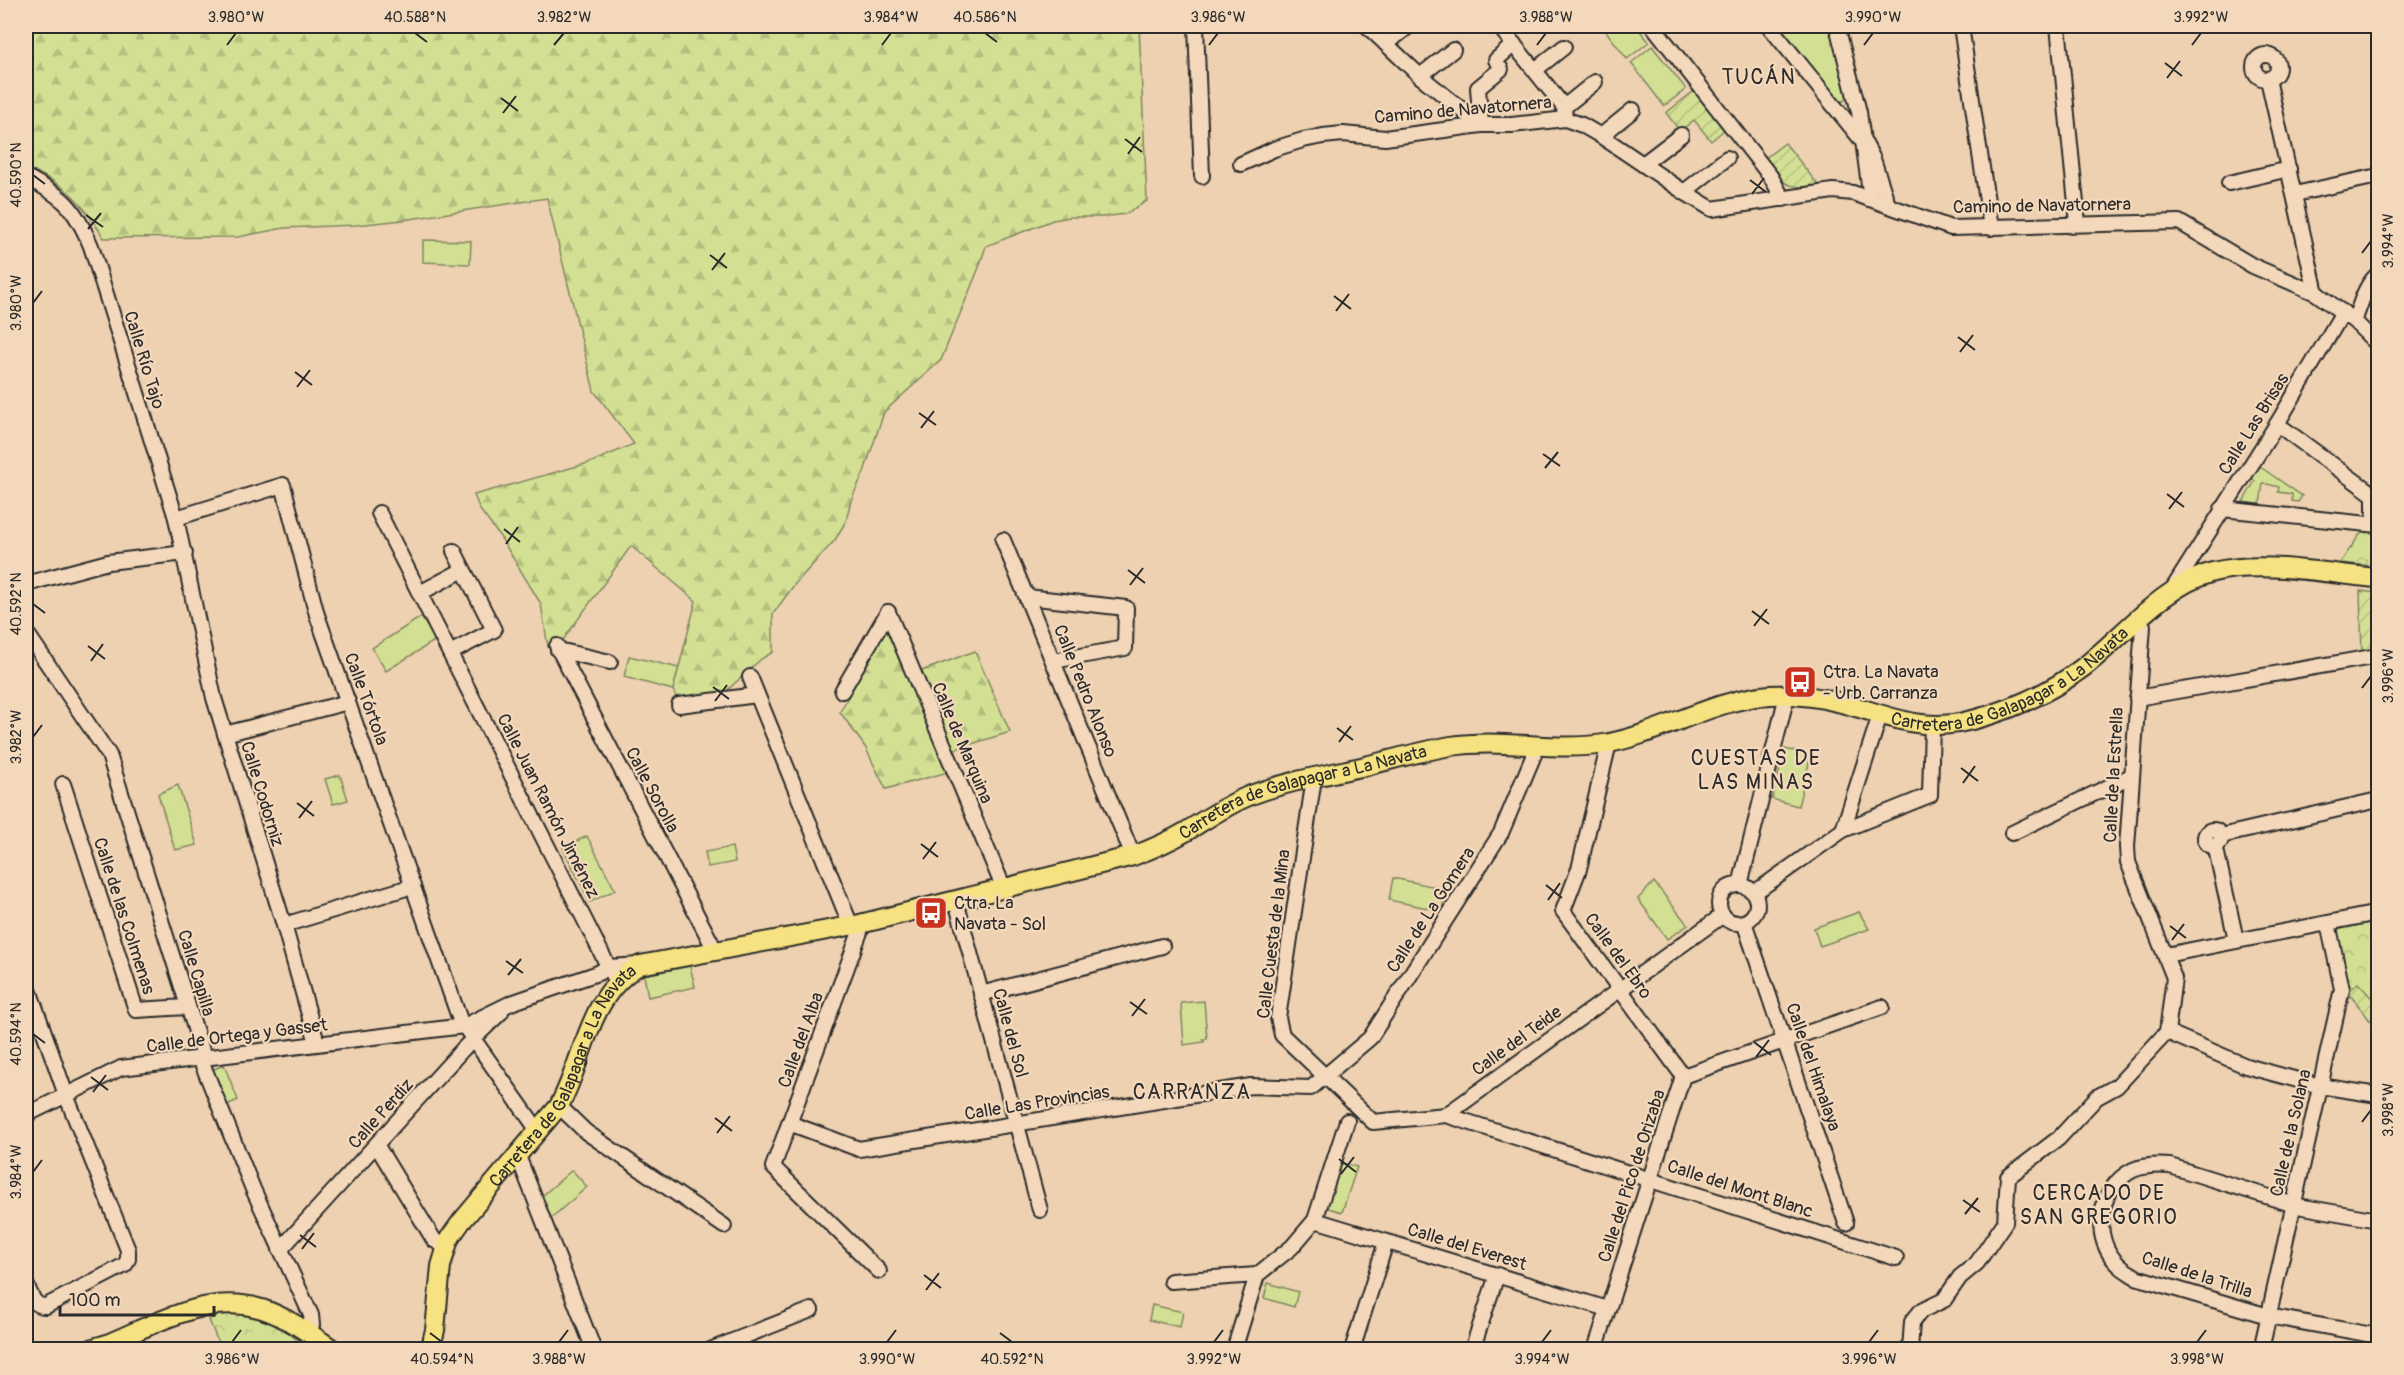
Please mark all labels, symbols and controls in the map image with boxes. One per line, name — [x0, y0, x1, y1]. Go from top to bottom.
text: 3.980°W — [208, 8, 264, 27]
text: 40.588°N — [384, 8, 446, 27]
text: 3.982°W — [537, 8, 592, 27]
text: 3.984°W — [863, 8, 919, 27]
text: 40.586°N — [953, 8, 1017, 27]
text: 3.986°W — [1190, 8, 1246, 27]
text: 3.988°W — [1519, 8, 1573, 27]
text: 3.990°W — [1845, 8, 1902, 27]
text: 3.992°W — [2174, 8, 2229, 27]
district label: TUCÁN — [1722, 64, 1796, 91]
street label: Camino de Navatornera — [1373, 91, 1553, 129]
text: 40.590°N — [7, 142, 26, 208]
street label: Camino de Navatornera — [1953, 193, 2131, 219]
text: 3.994°W — [2379, 213, 2398, 269]
text: 3.980°W — [7, 275, 26, 331]
street label: Calle Río Tajo — [118, 308, 170, 412]
street label: Calle Las Brisas — [2214, 369, 2294, 479]
text: 40.592°N — [7, 572, 26, 636]
street label: Calle Pedro Alonso — [1048, 621, 1122, 761]
street label: Carretera de Galapagar a La Navata — [1888, 622, 2133, 737]
text: 3.996°W — [2379, 648, 2398, 704]
street label: Calle Tórtola — [339, 650, 393, 748]
place label: Ctra. La Navata - Urb. Carranza — [1823, 661, 1939, 705]
bus stop icon: Ctra. La Navata - Urb. Carranza — [1782, 664, 1818, 700]
street label: Calle de Marquina — [926, 679, 998, 807]
street label: Calle de la Estrella — [2099, 707, 2129, 843]
text: 3.982°W — [7, 709, 26, 764]
street label: Calle Juan Ramón Jiménez — [491, 710, 605, 902]
street label: Calle Codorniz — [235, 739, 289, 849]
street label: Carretera de Galapagar a La Navata — [1175, 740, 1429, 845]
street label: Calle Sorolla — [620, 743, 684, 837]
district label: CUESTAS DE LAS MINAS — [1691, 745, 1821, 796]
street label: Calle de las Colmenas — [88, 835, 160, 997]
street label: Calle de La Gomera — [1382, 843, 1480, 977]
street label: Calle Cuesta de la Mina — [1252, 848, 1296, 1020]
place label: Ctra. La Navata - Sol — [954, 892, 1046, 936]
bus stop icon: Ctra. La Navata - Sol — [913, 895, 949, 931]
street label: Calle del Ebro — [1579, 908, 1657, 1004]
street label: Calle Capilla — [172, 927, 220, 1019]
street label: Carretera de Galapagar a La Navata — [484, 959, 641, 1192]
street label: Calle del Sol — [987, 986, 1033, 1080]
street label: Calle del Alba — [773, 989, 829, 1091]
street label: Calle del Himalaya — [1780, 1000, 1846, 1134]
street label: Calle del Teide — [1467, 1001, 1567, 1081]
text: 40.594°N — [7, 1002, 26, 1066]
street label: Calle de Ortega y Gasset — [145, 1013, 329, 1059]
street label: Calle de la Solana — [2265, 1067, 2317, 1199]
street label: Calle Perdiz — [343, 1074, 419, 1154]
district label: CARRANZA — [1133, 1079, 1251, 1106]
street label: Calle Las Provincias — [963, 1080, 1111, 1126]
text: 3.998°W — [2379, 1083, 2398, 1137]
street label: Calle del Pico de Orizaba — [1593, 1087, 1671, 1265]
text: 3.984°W — [7, 1144, 26, 1200]
street label: Calle del Mont Blanc — [1664, 1155, 1816, 1223]
district label: CERCADO DE SAN GREGORIO — [2020, 1180, 2178, 1231]
street label: Calle del Everest — [1405, 1218, 1530, 1276]
street label: Calle de la Trilla — [2139, 1246, 2255, 1304]
scale bar — [60, 1279, 214, 1317]
text: 100 m — [69, 1289, 121, 1312]
text: 3.986°W — [204, 1350, 260, 1369]
text: 40.594°N — [410, 1350, 474, 1369]
text: 3.988°W — [532, 1350, 586, 1369]
text: 3.990°W — [859, 1350, 916, 1369]
text: 40.592°N — [980, 1350, 1044, 1369]
text: 3.992°W — [1187, 1350, 1242, 1369]
text: 3.994°W — [1514, 1350, 1570, 1369]
text: 3.996°W — [1841, 1350, 1897, 1369]
text: 3.998°W — [2170, 1350, 2224, 1369]

